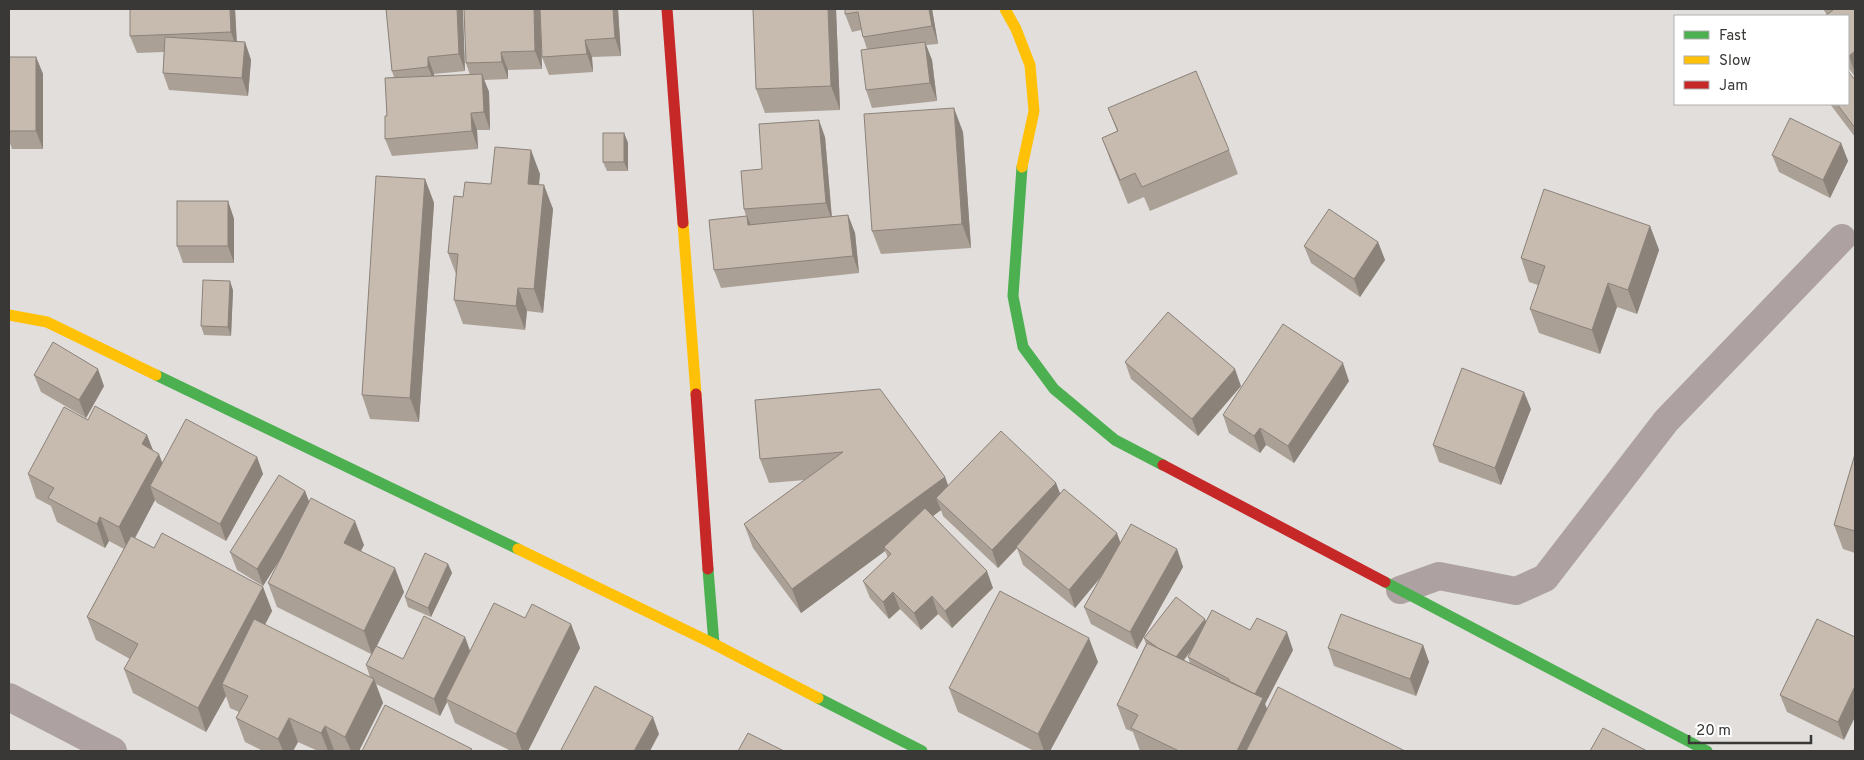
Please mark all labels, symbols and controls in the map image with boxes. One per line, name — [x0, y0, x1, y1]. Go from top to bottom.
legend — [1674, 15, 1849, 105]
text: Fast — [1719, 27, 1747, 46]
text: Slow — [1719, 52, 1751, 71]
text: Jam — [1719, 77, 1748, 96]
scale bar — [1689, 712, 1812, 744]
text: 20 m — [1696, 722, 1731, 741]

